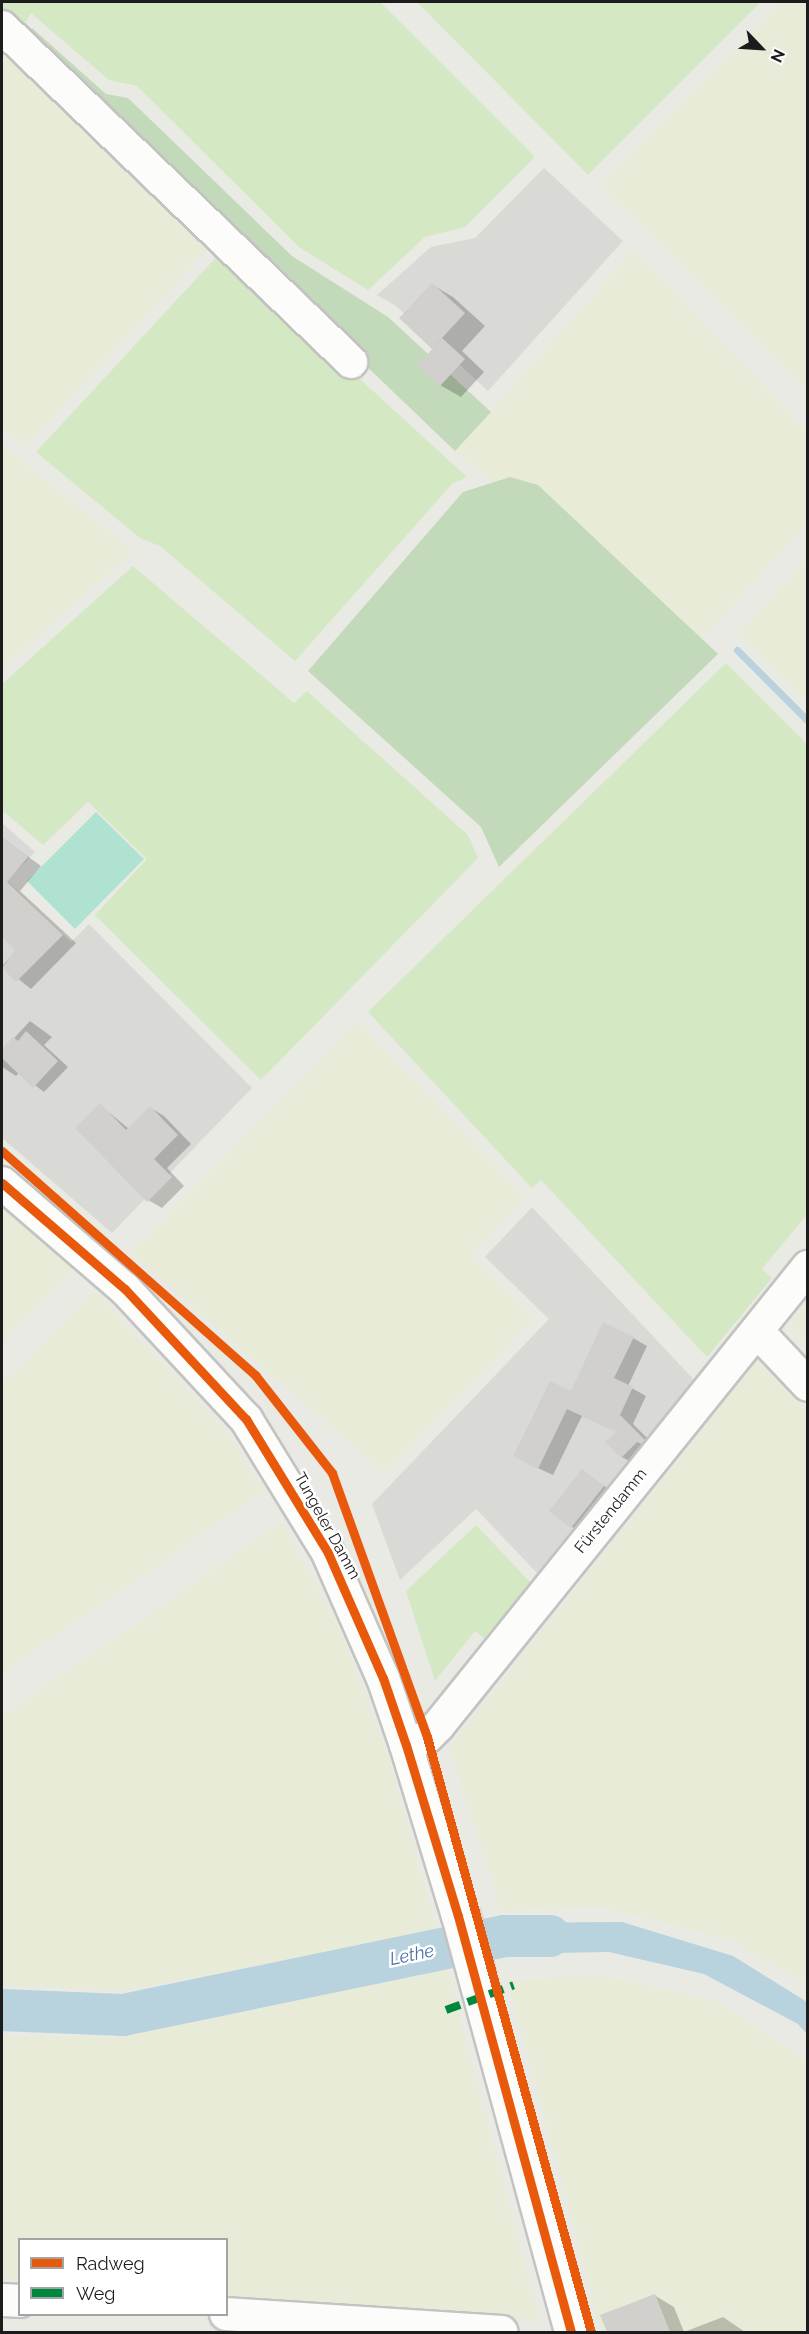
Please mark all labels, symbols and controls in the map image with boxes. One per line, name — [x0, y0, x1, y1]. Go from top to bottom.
north arrow — [731, 18, 791, 78]
text: N — [767, 46, 789, 65]
street label: Fürstendamm — [571, 1465, 651, 1557]
street label: Tungeler Damm — [290, 1469, 364, 1583]
water label: Lethe — [388, 1940, 436, 1970]
legend — [18, 2238, 228, 2316]
text: Radweg — [76, 2253, 145, 2274]
text: Weg — [76, 2283, 115, 2304]

